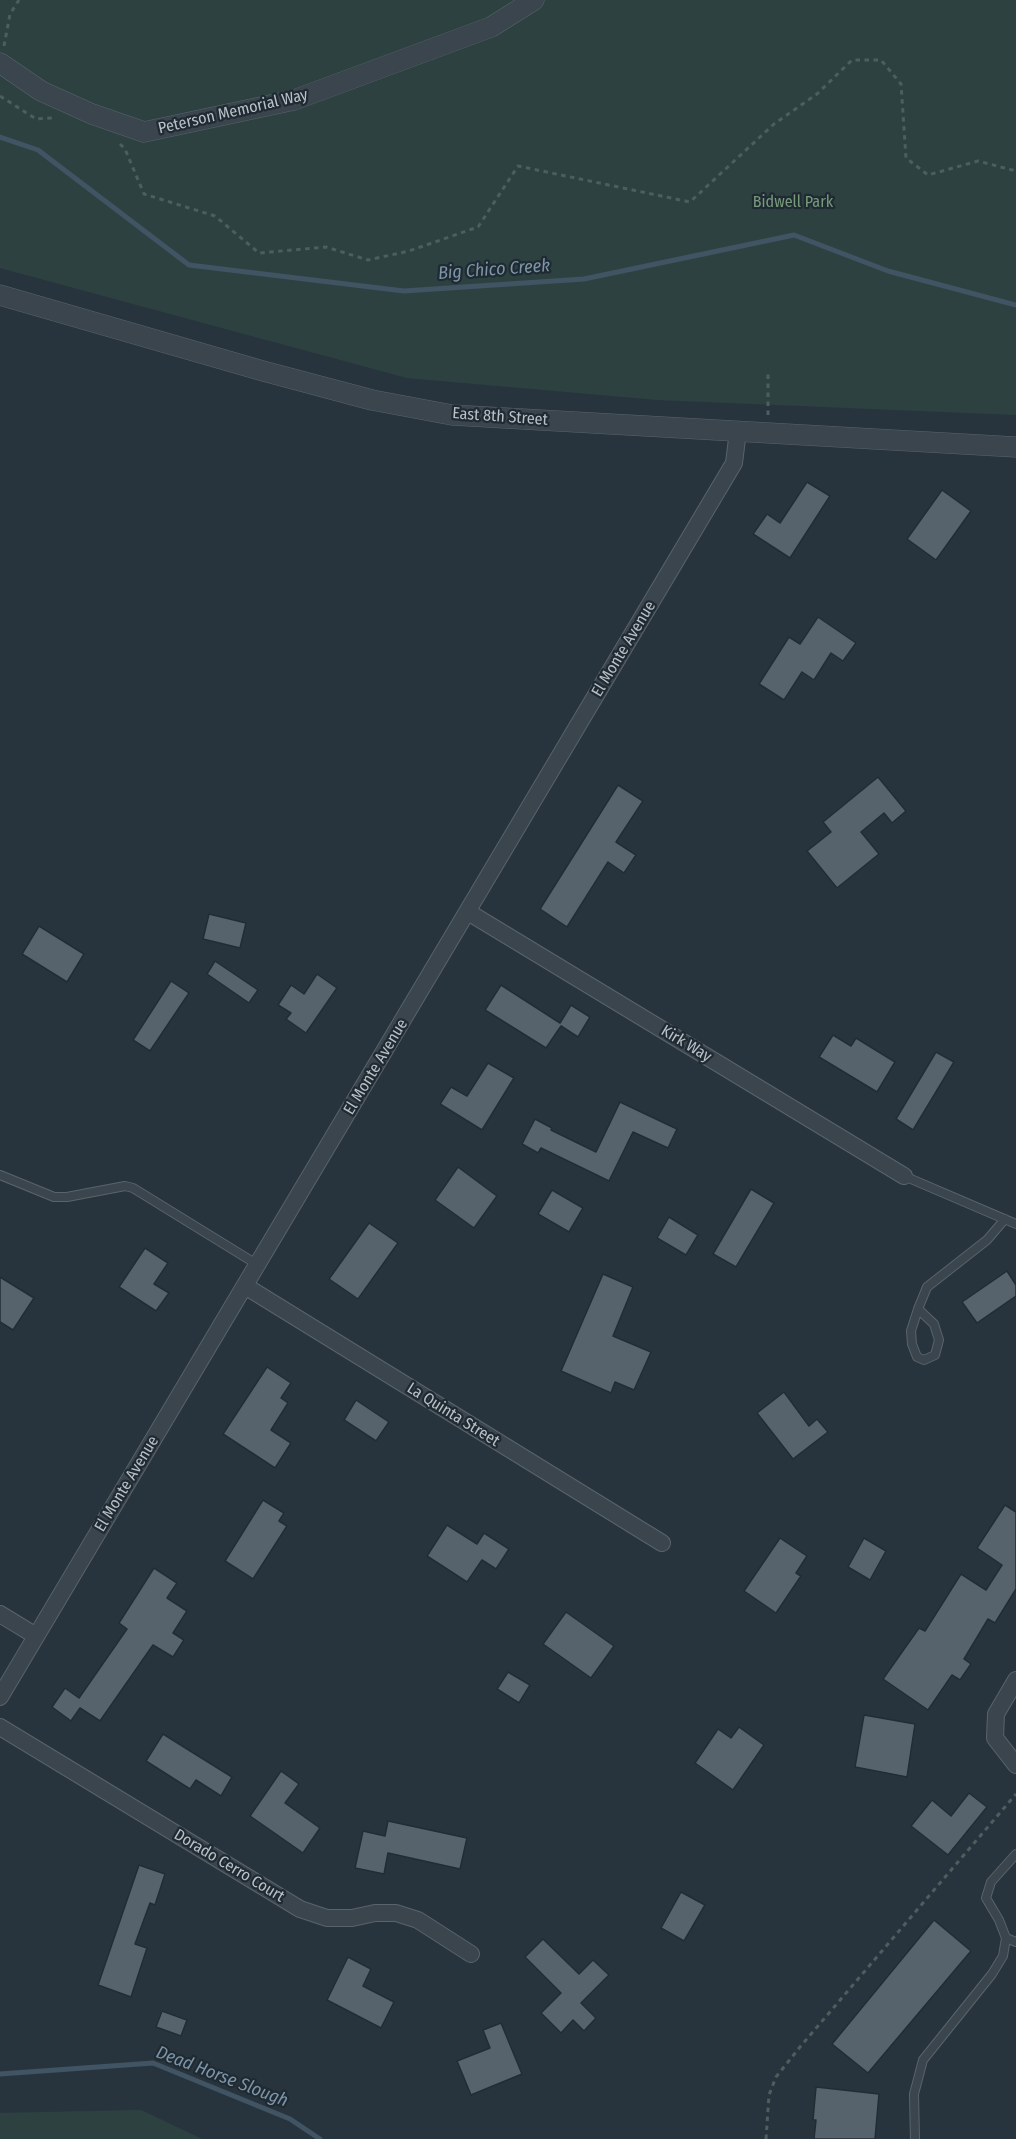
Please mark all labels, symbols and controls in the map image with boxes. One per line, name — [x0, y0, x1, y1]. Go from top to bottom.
street label: Peterson Memorial Way — [156, 85, 310, 139]
park label: Bidwell Park — [753, 193, 833, 213]
water label: Big Chico Creek — [437, 255, 551, 285]
street label: East 8th Street — [452, 404, 548, 430]
street label: El Monte Avenue — [588, 598, 660, 700]
street label: El Monte Avenue — [340, 1016, 412, 1118]
street label: Kirk Way — [657, 1021, 715, 1067]
street label: La Quinta Street — [403, 1379, 503, 1451]
street label: El Monte Avenue — [91, 1433, 163, 1535]
street label: Dorado Cerro Court — [170, 1825, 288, 1907]
water label: Dead Horse Slough — [153, 2042, 291, 2112]

